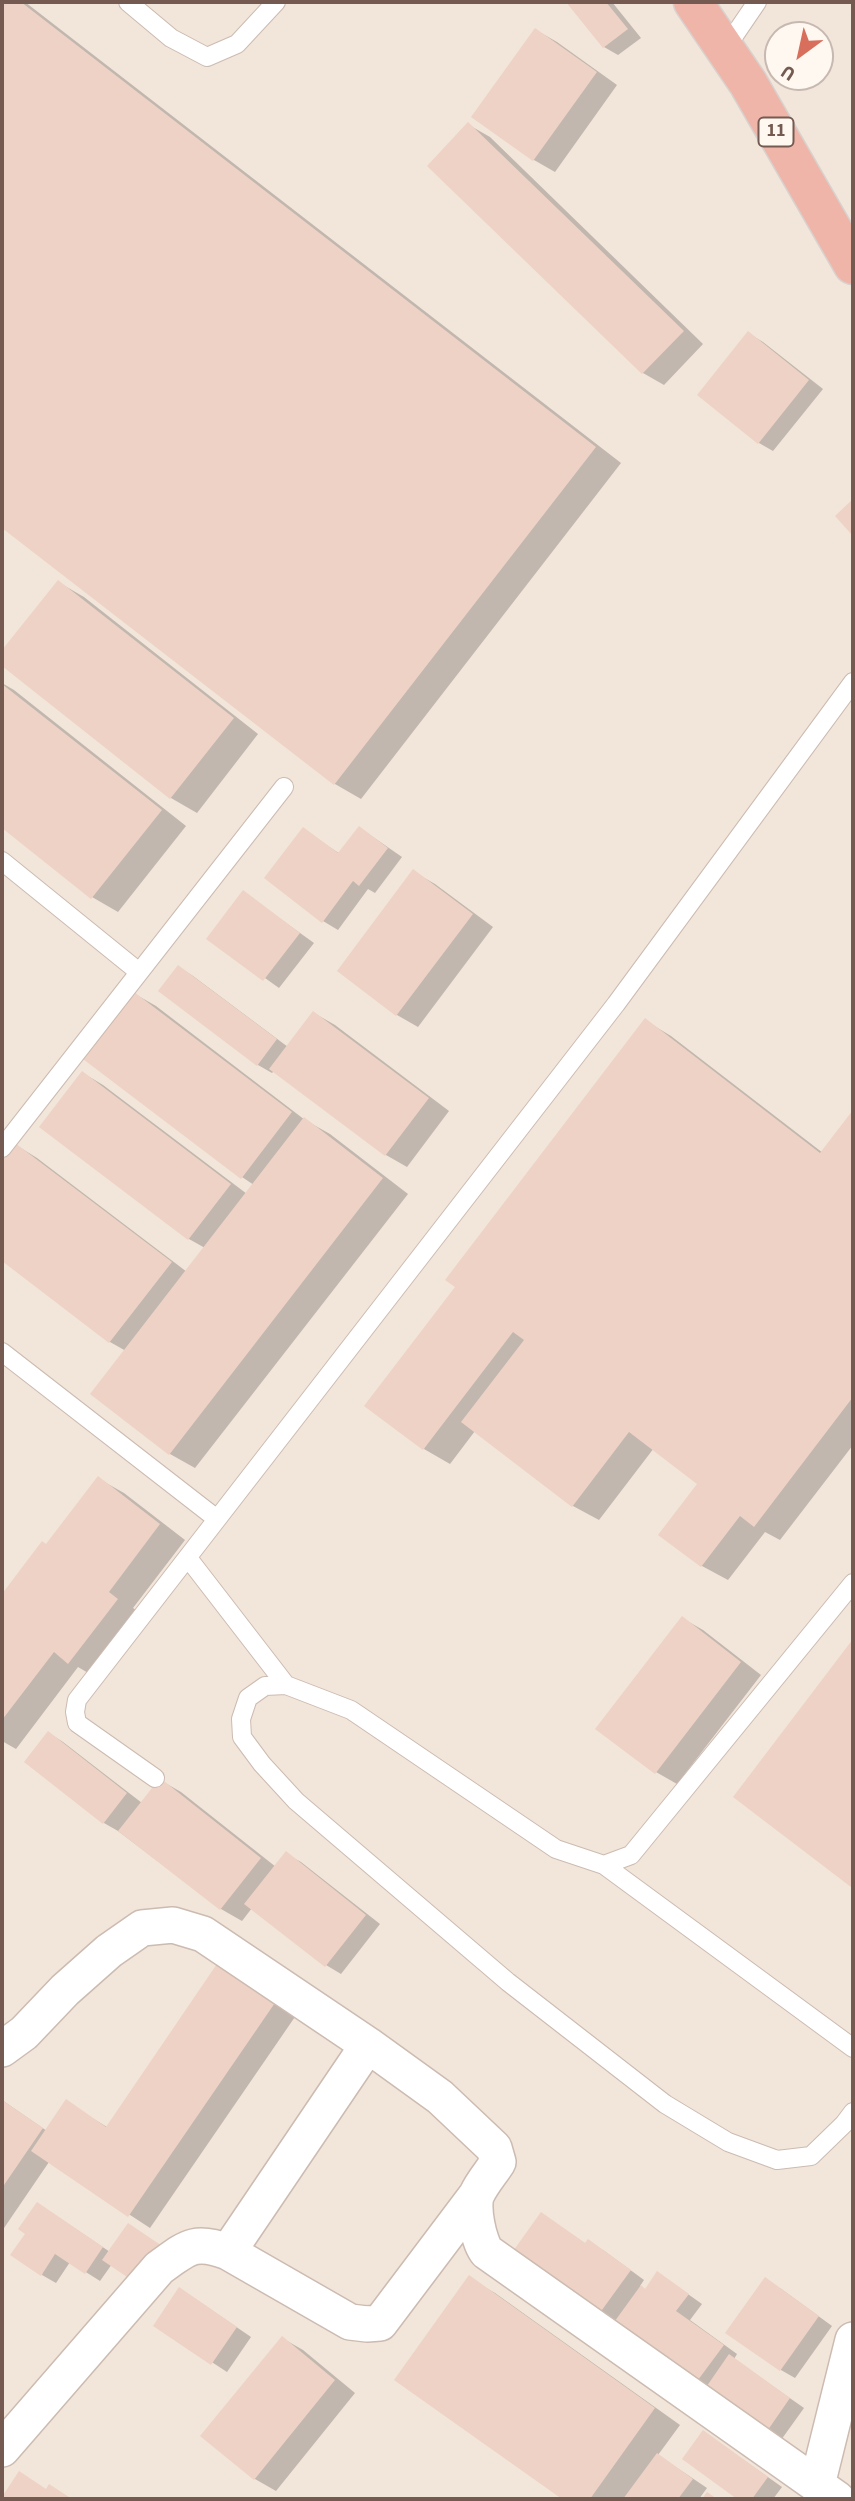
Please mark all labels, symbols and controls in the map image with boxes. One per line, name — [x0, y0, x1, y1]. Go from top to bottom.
north arrow — [764, 21, 834, 91]
text: U — [776, 58, 801, 87]
road number: 11 — [758, 118, 794, 146]

